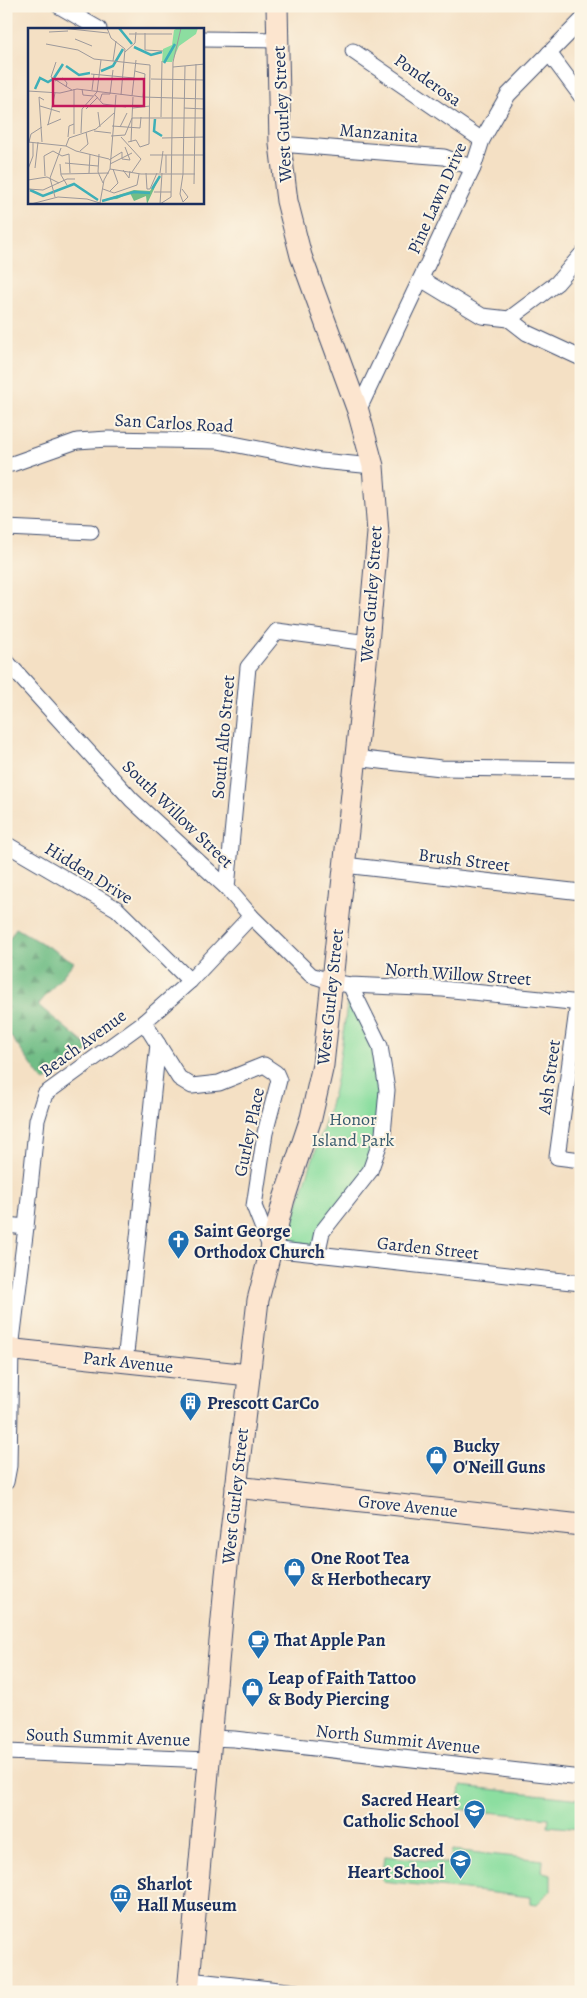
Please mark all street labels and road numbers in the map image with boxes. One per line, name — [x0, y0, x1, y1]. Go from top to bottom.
street label: West Gurley Street — [266, 45, 298, 184]
street label: Ponderosa — [390, 48, 467, 112]
street label: Manzanita — [338, 118, 420, 148]
street label: Pine Lawn Drive — [402, 138, 472, 258]
street label: San Carlos Road — [114, 408, 234, 438]
street label: West Gurley Street — [354, 525, 388, 664]
street label: South Alto Street — [206, 674, 240, 800]
street label: South Willow Street — [117, 755, 239, 873]
street label: Hidden Drive — [40, 836, 138, 910]
street label: Brush Street — [417, 842, 511, 878]
street label: West Gurley Street — [311, 928, 349, 1067]
street label: North Willow Street — [384, 957, 532, 991]
street label: Beach Avenue — [35, 1003, 131, 1083]
street label: Ash Street — [532, 1038, 566, 1117]
street label: Gurley Place — [228, 1085, 270, 1179]
street label: Garden Street — [376, 1231, 480, 1265]
street label: Park Avenue — [82, 1345, 174, 1379]
street label: West Gurley Street — [216, 1427, 254, 1566]
street label: Grove Avenue — [357, 1489, 459, 1523]
street label: North Summit Avenue — [315, 1718, 481, 1760]
street label: South Summit Avenue — [25, 1722, 191, 1752]

